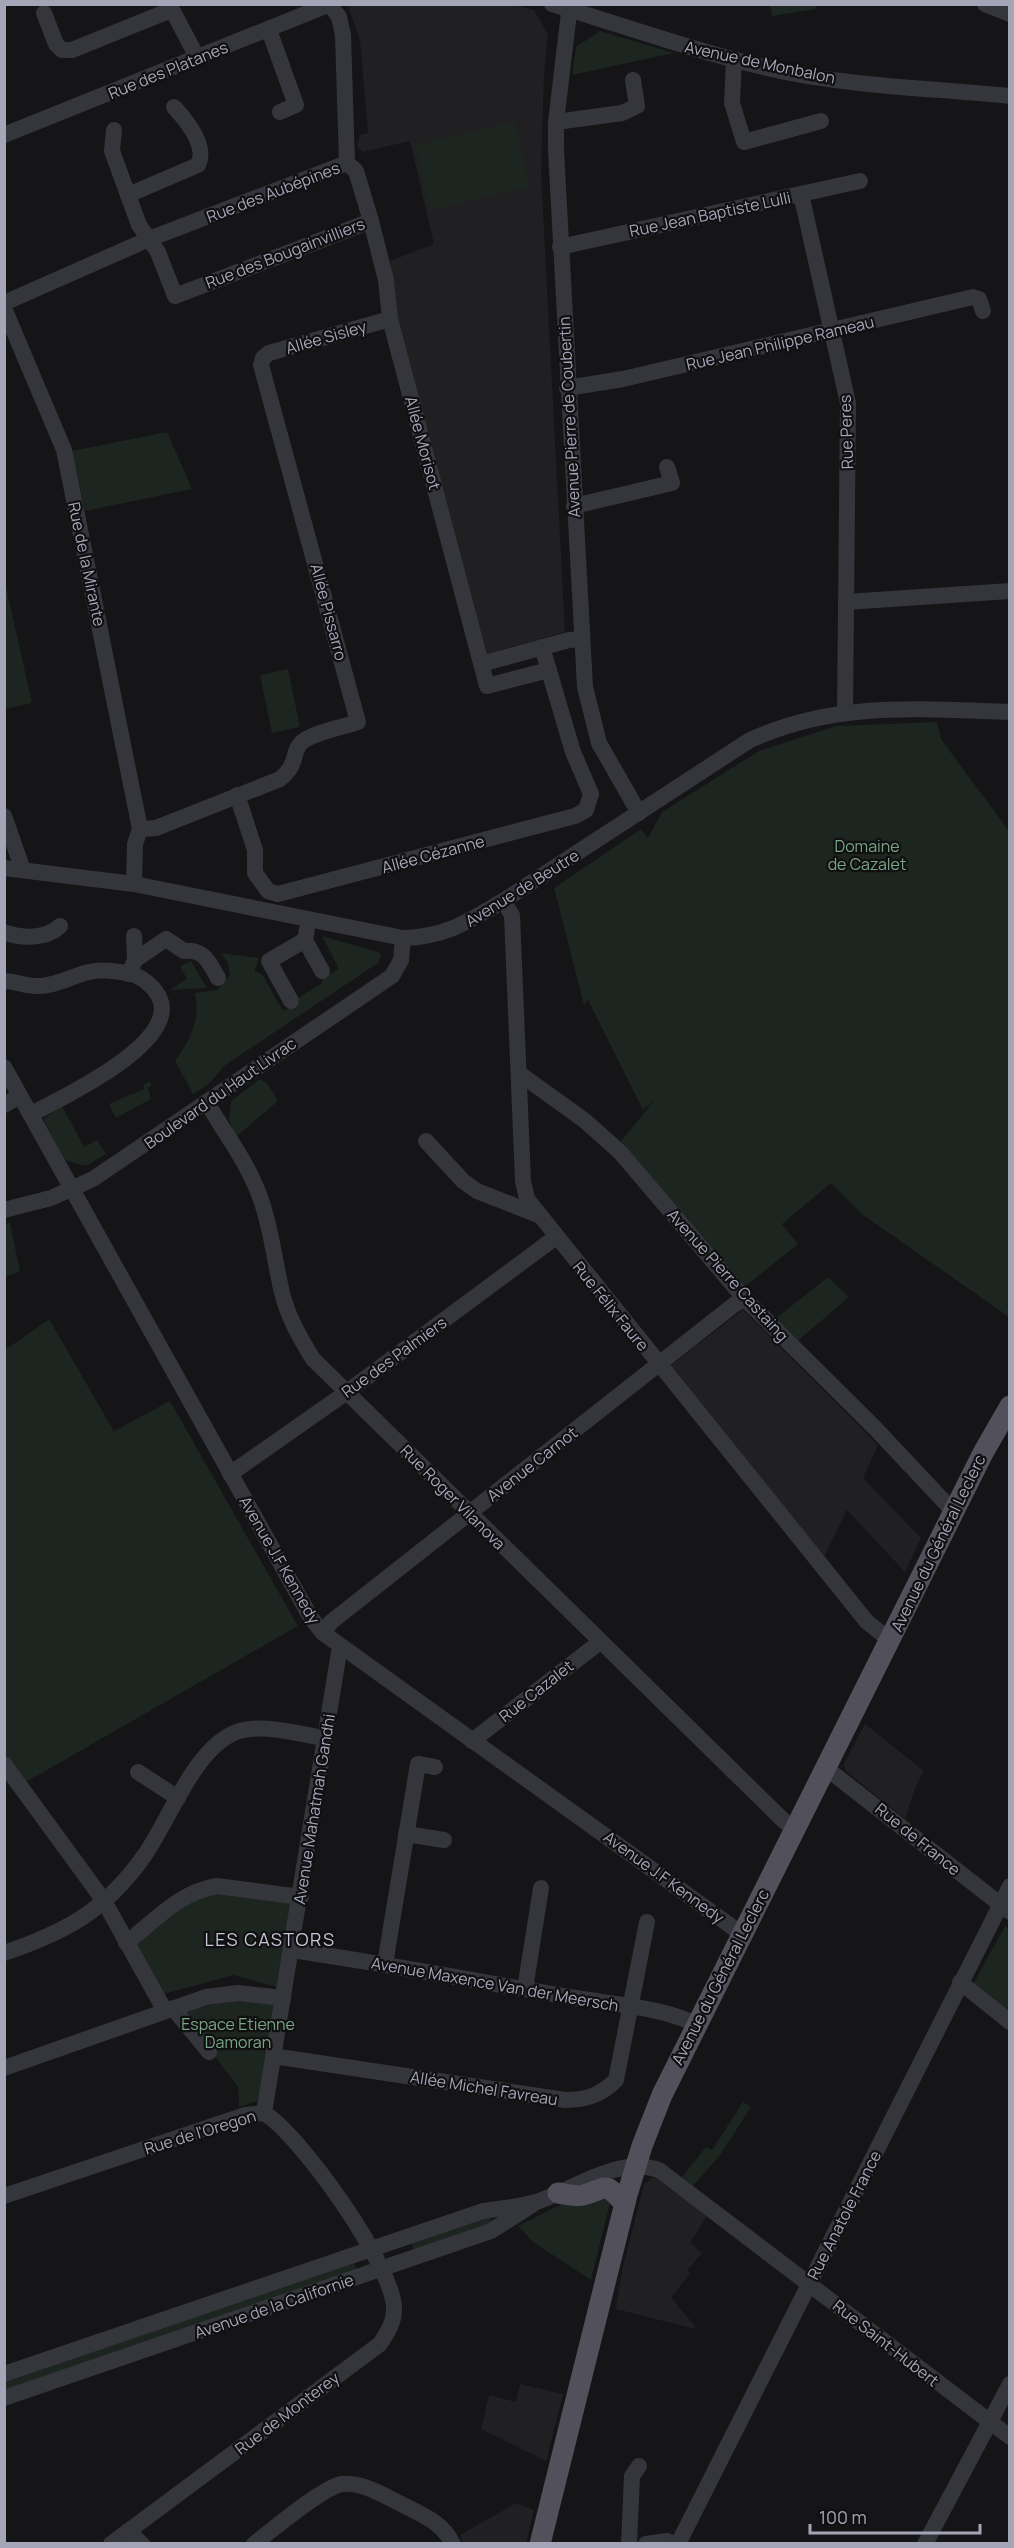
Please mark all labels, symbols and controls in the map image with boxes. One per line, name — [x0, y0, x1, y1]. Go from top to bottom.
street label: Avenue de Monbalon — [683, 35, 837, 89]
street label: Rue des Platanes — [105, 36, 231, 104]
street label: Rue des Aubépines — [203, 156, 343, 228]
street label: Rue Jean Baptiste Lulli — [627, 186, 793, 242]
street label: Rue des Bougainvilliers — [202, 212, 368, 294]
street label: Rue Jean Philippe Rameau — [684, 311, 876, 375]
street label: Allée Sisley — [283, 315, 369, 359]
street label: Avenue Pierre de Coubertin — [553, 316, 585, 518]
street label: Allée Morisot — [400, 394, 446, 492]
street label: Rue Peres — [834, 394, 858, 470]
street label: Rue de la Mirante — [63, 500, 111, 628]
street label: Allée Pissarro — [306, 561, 352, 663]
street label: Allée Cézanne — [379, 830, 487, 878]
park label: Domaine de Cazalet — [828, 835, 906, 875]
street label: Avenue de Beutre — [461, 844, 583, 932]
street label: Boulevard du Haut Livrac — [140, 1032, 300, 1154]
street label: Avenue Pierre Castaing — [662, 1204, 794, 1346]
street label: Rue Félix Faure — [568, 1257, 654, 1355]
street label: Rue des Palmiers — [337, 1311, 451, 1403]
street label: Avenue Carnot — [482, 1422, 582, 1506]
street label: Rue Roger Vilanova — [396, 1440, 510, 1554]
street label: Avenue du Général Leclerc — [886, 1451, 991, 1635]
street label: Avenue J.F Kennedy — [234, 1492, 326, 1628]
street label: Rue Cazalet — [494, 1655, 578, 1727]
street label: Avenue Mahatmah Gandhi — [288, 1712, 340, 1906]
street label: Rue de France — [871, 1798, 965, 1880]
street label: Avenue J.F Kennedy — [599, 1826, 729, 1929]
street label: Avenue du Général Leclerc — [666, 1885, 774, 2069]
district label: LES CASTORS — [204, 1927, 336, 1951]
street label: Avenue Maxence Van der Meersch — [370, 1951, 620, 2017]
park label: Espace Etienne Damoran — [181, 2013, 295, 2053]
street label: Allée Michel Favreau — [409, 2065, 559, 2111]
street label: Rue de l'Oregon — [141, 2105, 259, 2159]
street label: Rue Anatole France — [802, 2147, 886, 2283]
street label: Avenue de la Californie — [192, 2268, 356, 2344]
street label: Rue Saint-Hubert — [829, 2295, 943, 2391]
street label: Rue de Monterey — [230, 2366, 344, 2459]
scale bar — [810, 2497, 980, 2535]
text: 100 m — [819, 2505, 867, 2529]

